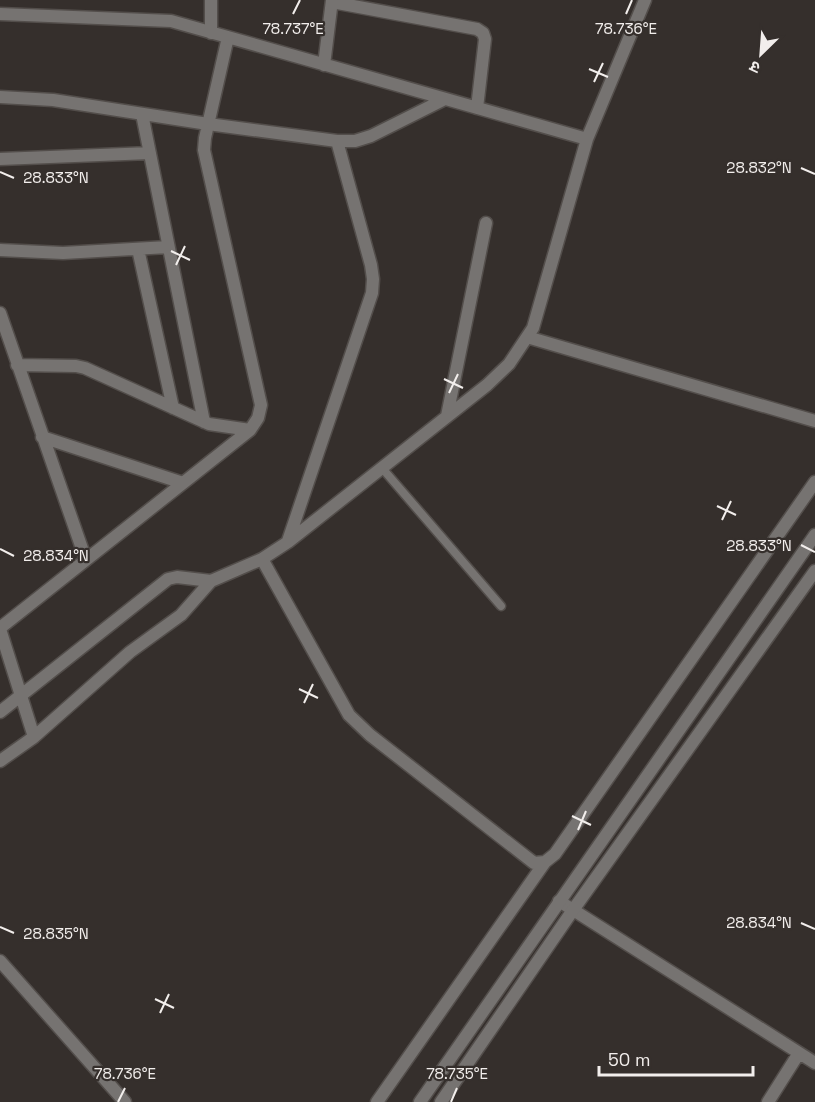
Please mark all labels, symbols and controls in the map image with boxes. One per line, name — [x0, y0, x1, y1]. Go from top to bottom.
text: 78.737°E — [262, 19, 324, 38]
text: 78.736°E — [595, 19, 657, 38]
north arrow — [731, 24, 791, 84]
text: उ — [746, 55, 764, 79]
text: 28.832°N — [726, 158, 792, 177]
text: 28.833°N — [23, 168, 89, 187]
text: 28.833°N — [726, 536, 792, 555]
text: 28.834°N — [23, 546, 89, 565]
text: 28.834°N — [726, 913, 792, 932]
text: 28.835°N — [23, 924, 89, 943]
scale bar — [599, 1039, 754, 1077]
text: 50 m — [608, 1048, 650, 1071]
text: 78.736°E — [94, 1064, 156, 1083]
text: 78.735°E — [426, 1064, 488, 1083]

